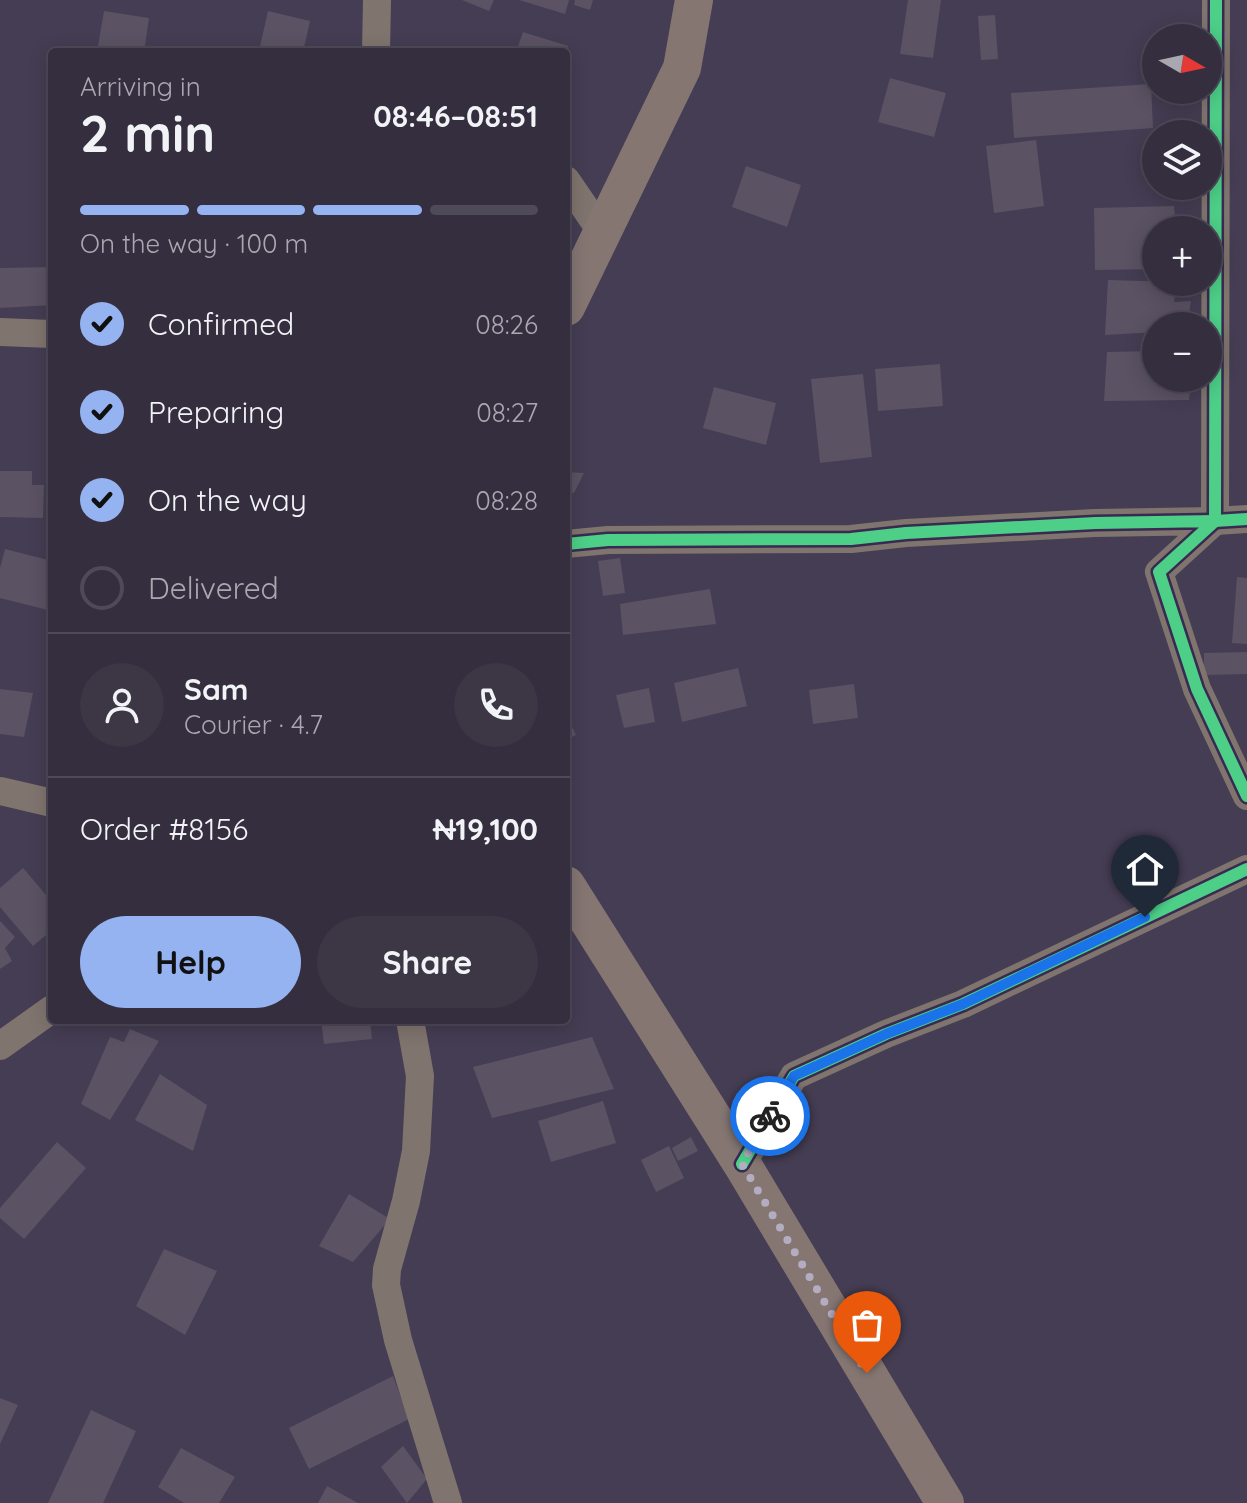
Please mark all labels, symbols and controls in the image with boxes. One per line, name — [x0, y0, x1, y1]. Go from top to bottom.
north arrow — [1142, 24, 1222, 104]
map controls — [1142, 24, 1222, 392]
text: Arriving in — [80, 70, 201, 103]
text: 08:46–08:51 — [373, 97, 538, 135]
text: 2 min — [80, 100, 215, 165]
button: layers — [1142, 120, 1222, 200]
button: + — [1142, 216, 1222, 296]
text: On the way · 100 m — [80, 227, 308, 260]
icon: check — [80, 302, 124, 346]
text: Confirmed — [148, 305, 294, 343]
text: 08:26 — [475, 308, 538, 341]
button: − — [1142, 312, 1222, 392]
icon: check — [80, 390, 124, 434]
text: Preparing — [148, 393, 284, 431]
text: 08:27 — [476, 396, 538, 429]
icon: check — [80, 478, 124, 522]
text: On the way — [148, 481, 307, 519]
text: 08:28 — [475, 484, 538, 517]
text: Delivered — [148, 569, 279, 607]
button: person — [80, 663, 164, 747]
button: phone — [454, 663, 538, 747]
text: Sam — [184, 670, 248, 708]
text: Courier · 4.7 — [184, 708, 323, 741]
text: Order #8156 — [80, 810, 248, 848]
text: ₦19,100 — [433, 810, 538, 848]
pin — [1111, 835, 1179, 917]
icon: home — [1123, 847, 1167, 891]
button: Help — [80, 916, 301, 1008]
button: Share — [317, 916, 538, 1008]
courier — [730, 1076, 810, 1156]
icon: bike — [748, 1094, 792, 1138]
pin — [833, 1291, 901, 1373]
icon: bag — [845, 1303, 889, 1347]

